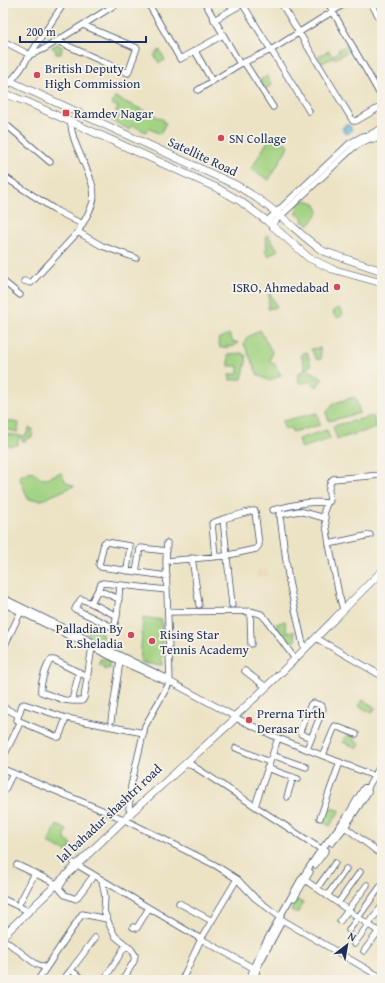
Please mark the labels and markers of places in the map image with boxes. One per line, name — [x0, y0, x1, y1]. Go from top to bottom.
place label: British Deputy High Commission — [45, 59, 141, 93]
marker: British Deputy High Commission — [32, 70, 42, 80]
place label: Ramdev Nagar — [74, 104, 154, 123]
marker: Ramdev Nagar — [61, 108, 71, 118]
place label: SN Collage — [229, 129, 286, 148]
marker: SN Collage — [216, 133, 226, 143]
place label: ISRO, Ahmedabad — [232, 278, 329, 297]
marker: ISRO, Ahmedabad — [332, 282, 342, 292]
place label: Palladian By R.Sheladia — [56, 619, 124, 653]
place label: Rising Star Tennis Academy — [160, 625, 250, 659]
marker: Palladian By R.Sheladia — [126, 630, 136, 640]
marker: Rising Star Tennis Academy — [147, 636, 157, 646]
place label: Prerna Tirth Derasar — [257, 704, 326, 738]
marker: Prerna Tirth Derasar — [244, 715, 254, 725]

